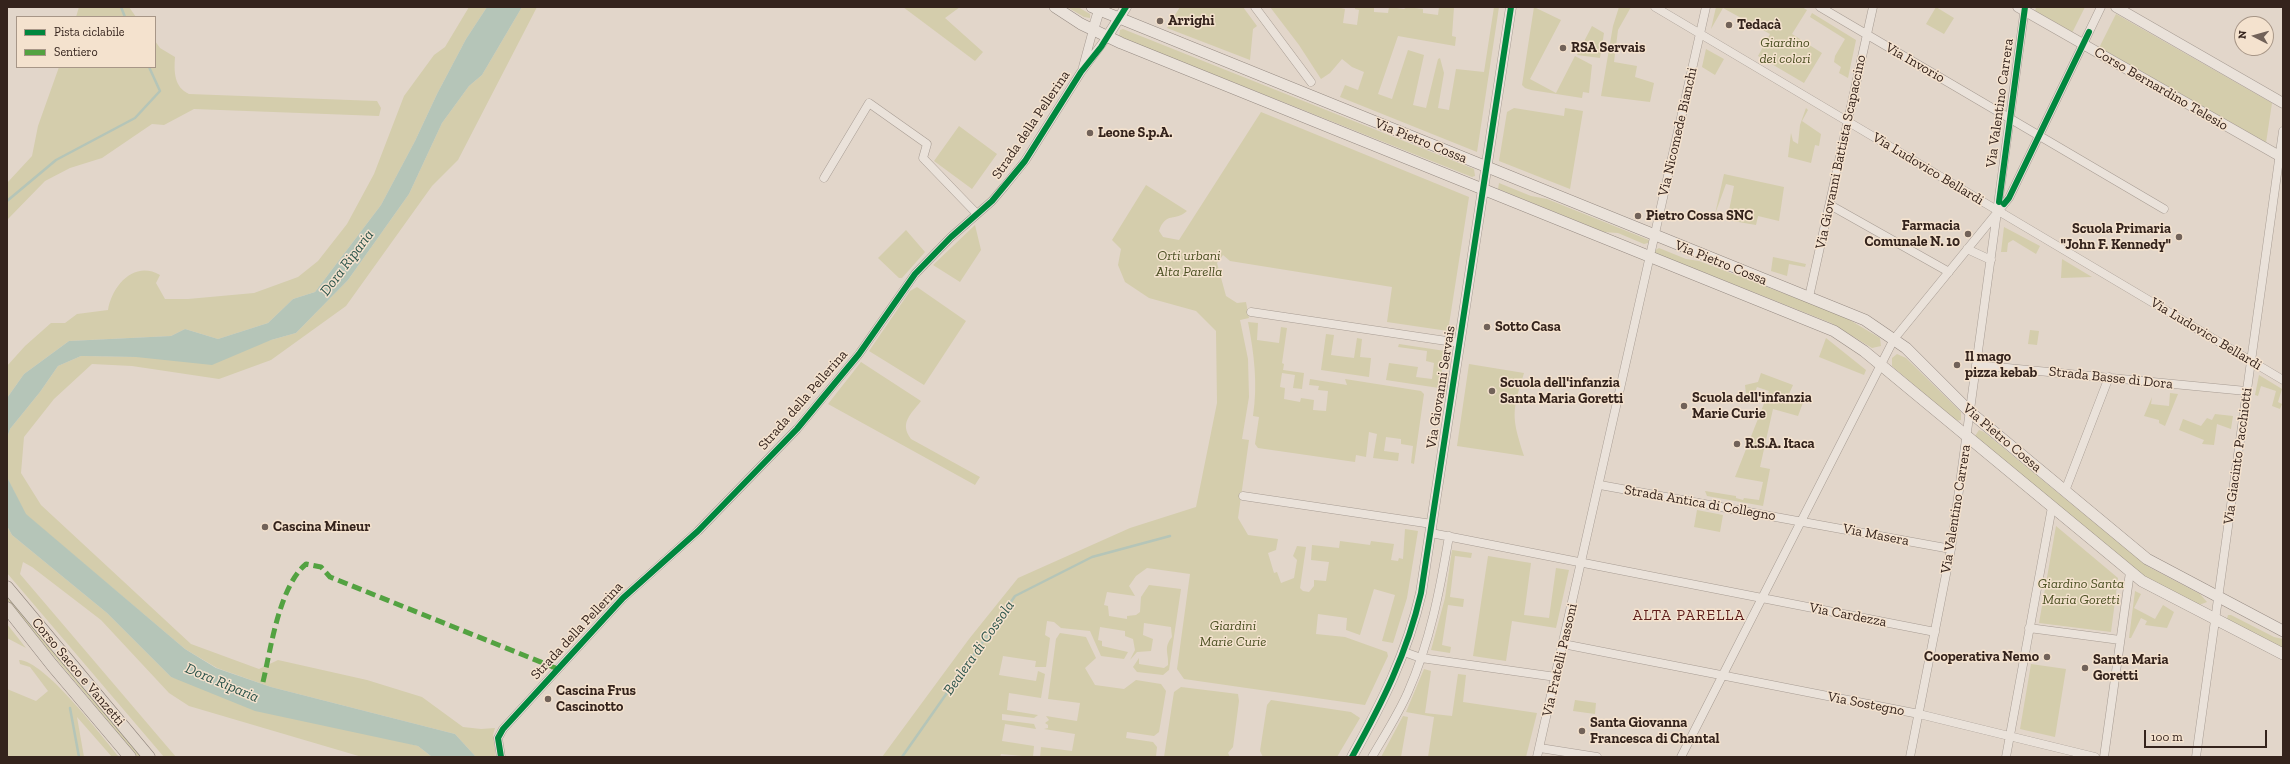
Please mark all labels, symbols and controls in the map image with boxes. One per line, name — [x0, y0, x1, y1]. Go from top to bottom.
place label: Arrighi — [1168, 13, 1214, 29]
legend — [16, 16, 156, 68]
marker: Arrighi — [1155, 16, 1165, 26]
north arrow — [2234, 16, 2274, 56]
place label: Tedacà — [1737, 17, 1781, 33]
marker: Tedacà — [1724, 20, 1734, 30]
text: Pista ciclabile — [54, 25, 125, 39]
text: N — [2236, 30, 2249, 40]
park label: Giardino dei colori — [1759, 35, 1811, 68]
street label: Via Valentino Carrera — [1983, 37, 2017, 169]
street label: Via Invorio — [1882, 39, 1948, 87]
place label: RSA Servais — [1571, 40, 1645, 56]
marker: RSA Servais — [1558, 43, 1568, 53]
street label: Corso Bernardino Telesio — [2091, 44, 2231, 134]
text: Sentiero — [54, 45, 98, 59]
street label: Via Giovanni Battista Scapaccino — [1812, 53, 1870, 251]
street label: Via Nicomede Bianchi — [1655, 66, 1701, 198]
street label: Strada della Pellerina — [988, 67, 1074, 183]
street label: Via Pietro Cossa — [1372, 115, 1470, 167]
place label: Leone S.p.A. — [1098, 125, 1172, 141]
marker: Leone S.p.A. — [1085, 128, 1095, 138]
street label: Via Ludovico Bellardi — [1869, 129, 1987, 209]
place label: Pietro Cossa SNC — [1646, 208, 1753, 224]
marker: Pietro Cossa SNC — [1633, 211, 1643, 221]
place label: Farmacia Comunale N. 10 — [1865, 218, 1960, 250]
place label: Scuola Primaria "John F. Kennedy" — [2061, 221, 2171, 254]
water label: Dora Riparia — [316, 226, 378, 300]
marker: Farmacia Comunale N. 10 — [1963, 229, 1973, 239]
marker: Scuola Primaria "John F. Kennedy" — [2174, 232, 2184, 242]
street label: Via Pietro Cossa — [1672, 237, 1770, 289]
park label: Orti urbani Alta Parella — [1156, 248, 1222, 280]
street label: Via Ludovico Bellardi — [2147, 294, 2265, 374]
place label: Sotto Casa — [1495, 319, 1561, 335]
marker: Sotto Casa — [1482, 322, 1492, 332]
street label: Via Giovanni Servais — [1423, 324, 1459, 450]
street label: Strada della Pellerina — [755, 346, 851, 454]
place label: Il mago pizza kebab — [1965, 349, 2037, 382]
marker: Il mago pizza kebab — [1952, 360, 1962, 370]
street label: Strada Basse di Dora — [2048, 363, 2174, 393]
place label: Scuola dell'infanzia Santa Maria Goretti — [1500, 375, 1623, 408]
marker: Scuola dell'infanzia Santa Maria Goretti — [1487, 386, 1497, 396]
street label: Via Giacinto Pacchiotti — [2220, 387, 2256, 525]
place label: Scuola dell'infanzia Marie Curie — [1692, 390, 1812, 422]
street label: Via Pietro Cossa — [1959, 400, 2045, 476]
marker: Scuola dell'infanzia Marie Curie — [1679, 401, 1689, 411]
place label: R.S.A. Itaca — [1745, 436, 1815, 452]
marker: R.S.A. Itaca — [1732, 439, 1742, 449]
street label: Via Valentino Carrera — [1938, 443, 1974, 575]
street label: Strada Antica di Collegno — [1623, 481, 1777, 525]
place label: Cascina Mineur — [273, 519, 370, 535]
street label: Via Masera — [1842, 520, 1910, 550]
marker: Cascina Mineur — [260, 522, 270, 532]
park label: Giardino Santa Maria Goretti — [2038, 576, 2124, 608]
street label: Strada della Pellerina — [527, 579, 627, 683]
water label: Bealera di Cossola — [940, 597, 1018, 699]
street label: Via Cardezza — [1808, 599, 1888, 631]
street label: Via Fratelli Passoni — [1539, 602, 1581, 718]
district label: ALTA PARELLA — [1633, 607, 1745, 625]
street label: Corso Sacco e Vanzetti — [28, 614, 128, 730]
park label: Giardini Marie Curie — [1200, 618, 1266, 650]
place label: Cooperativa Nemo — [1924, 649, 2039, 665]
marker: Cooperativa Nemo — [2042, 652, 2052, 662]
place label: Santa Maria Goretti — [2093, 652, 2168, 684]
water label: Dora Riparia — [183, 659, 261, 707]
marker: Santa Maria Goretti — [2080, 663, 2090, 673]
place label: Cascina Frus Cascinotto — [556, 683, 636, 716]
street label: Via Sostegno — [1826, 688, 1906, 720]
marker: Cascina Frus Cascinotto — [543, 694, 553, 704]
place label: Santa Giovanna Francesca di Chantal — [1590, 715, 1720, 748]
scale bar — [2146, 722, 2269, 748]
marker: Santa Giovanna Francesca di Chantal — [1577, 726, 1587, 736]
text: 100 m — [2151, 730, 2183, 744]

